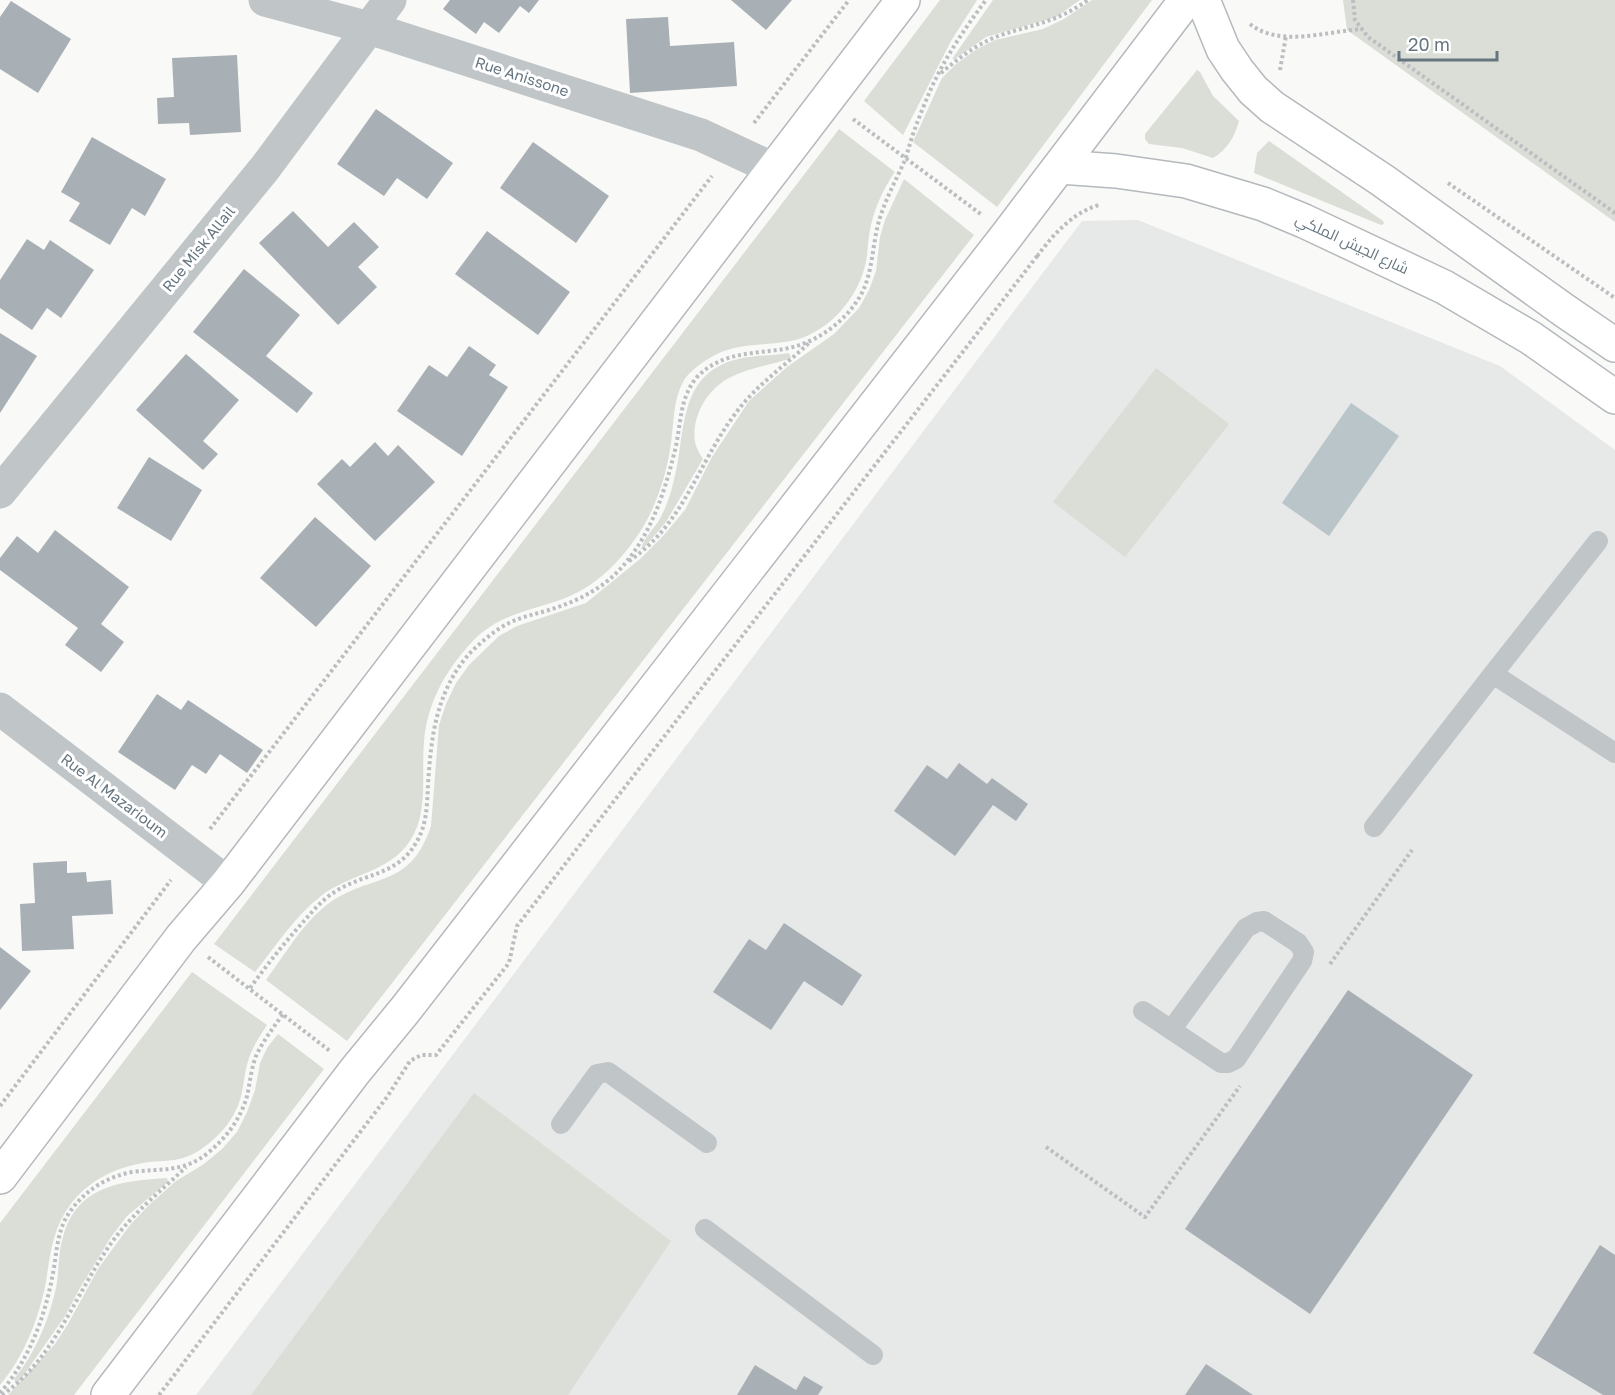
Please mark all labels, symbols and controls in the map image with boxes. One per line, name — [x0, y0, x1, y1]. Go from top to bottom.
scale bar — [1399, 24, 1496, 62]
text: 20 m — [1408, 33, 1450, 55]
street label: Rue Anissone — [473, 52, 572, 100]
street label: Rue Misk Allail — [158, 202, 238, 295]
street label: شارع الجيش الملكي — [1291, 209, 1412, 281]
street label: Rue Al Mazarioum — [58, 749, 171, 841]

